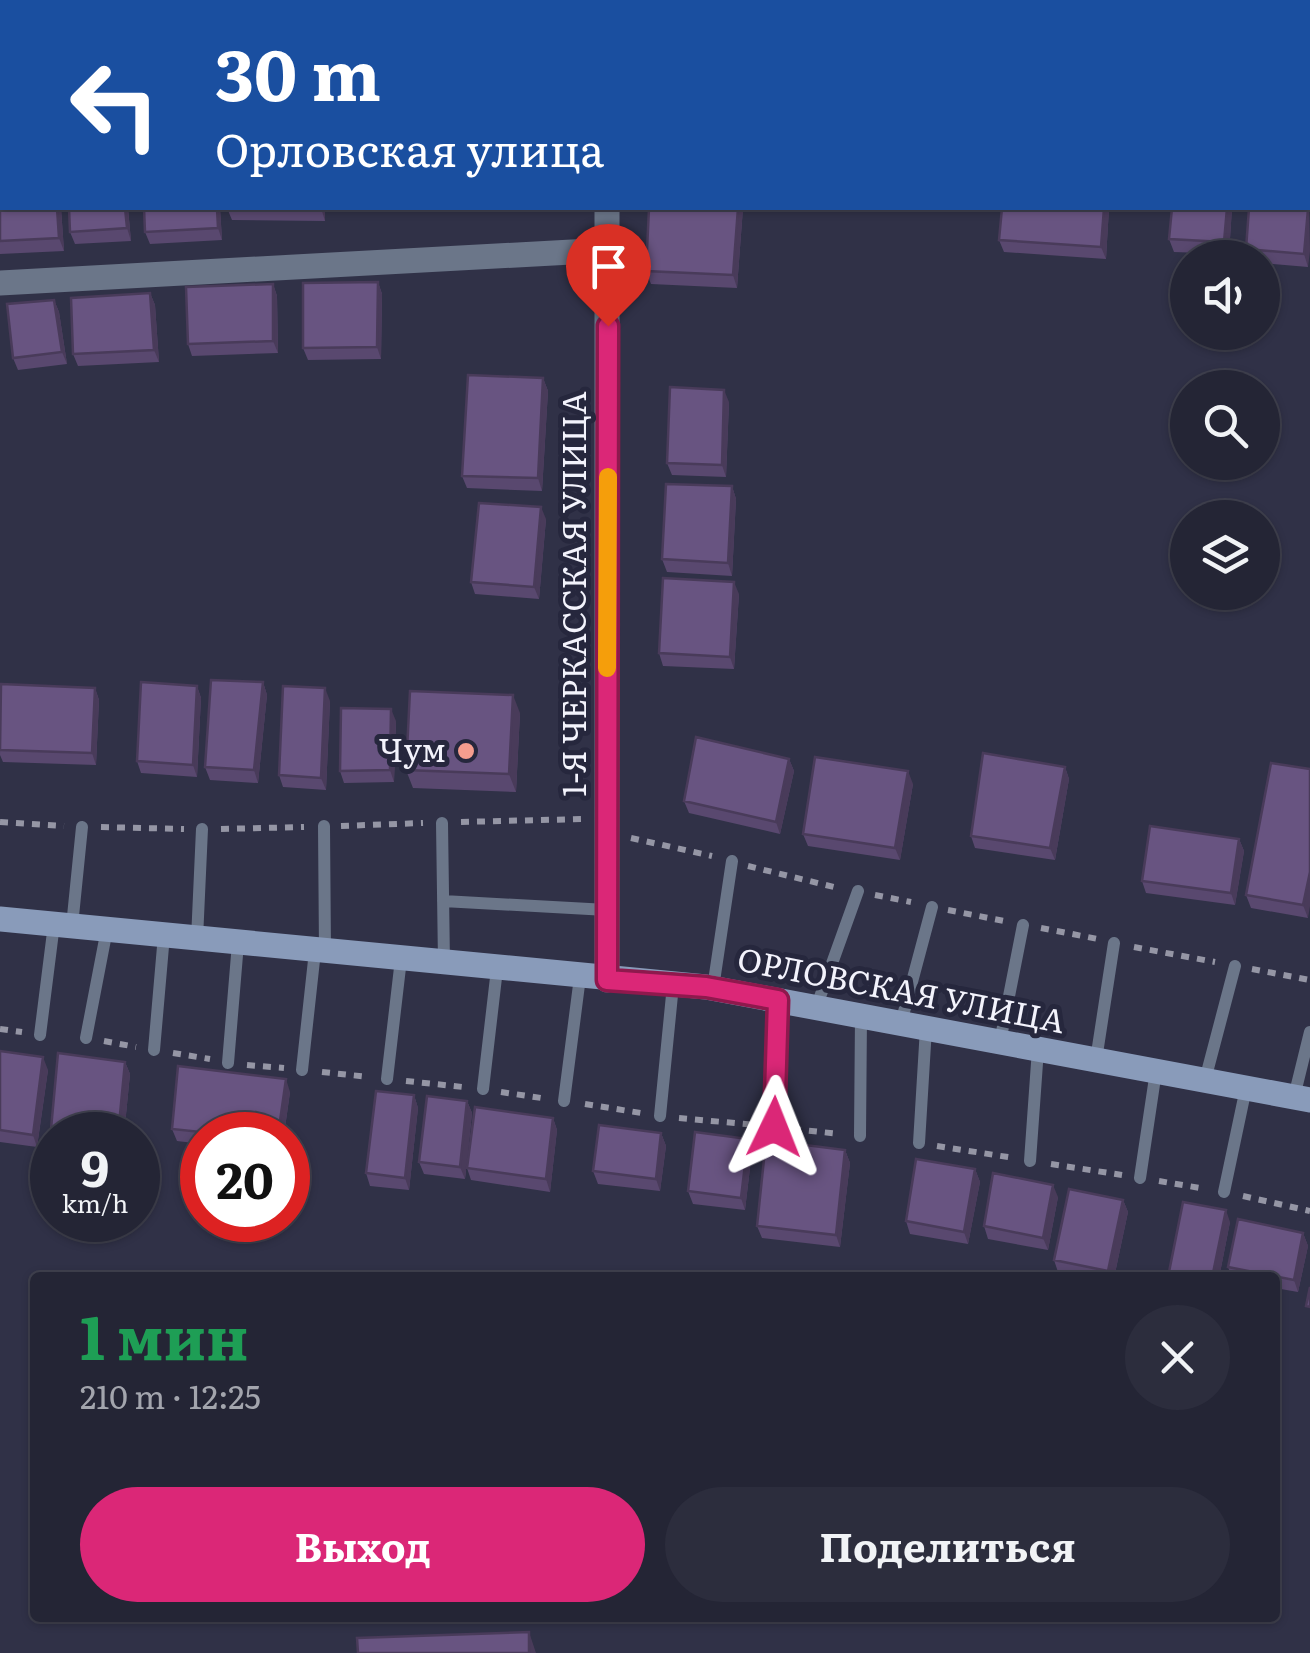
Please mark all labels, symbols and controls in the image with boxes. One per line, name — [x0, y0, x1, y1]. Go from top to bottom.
text: 30 m — [215, 19, 381, 123]
icon: left — [50, 40, 180, 170]
text: Орловская улица — [215, 114, 604, 181]
pin — [566, 224, 651, 327]
icon: arrive — [581, 239, 636, 294]
map controls — [1170, 240, 1280, 610]
button: sound — [1170, 240, 1280, 350]
button: search — [1170, 370, 1280, 480]
street label: 1-Я ЧЕРКАССКАЯ УЛИЦА — [548, 391, 596, 797]
button: layers — [1170, 500, 1280, 610]
place label: Чум — [379, 724, 446, 772]
marker: Чум — [455, 740, 477, 762]
street label: ОРЛОВСКАЯ УЛИЦА — [734, 933, 1070, 1043]
position arrow — [722, 1075, 826, 1179]
speed limit sign: 20 — [180, 1112, 310, 1242]
text: 9 — [81, 1128, 109, 1202]
text: km/h — [62, 1184, 128, 1221]
text: 1 мин — [80, 1289, 249, 1378]
button: close — [1125, 1305, 1230, 1410]
text: 210 m · 12:25 — [80, 1371, 261, 1419]
button: Выход — [80, 1487, 645, 1602]
button: Поделиться — [665, 1487, 1230, 1602]

